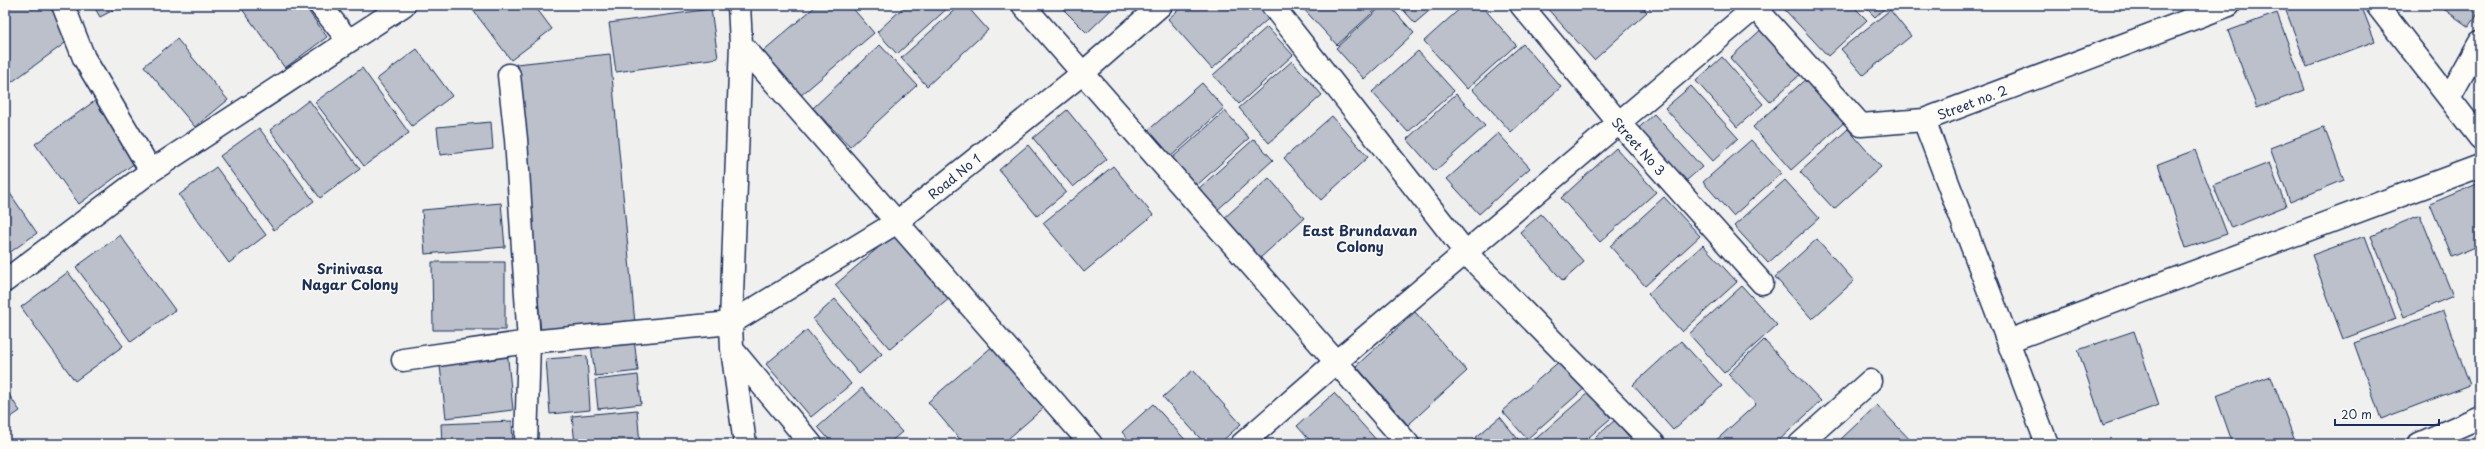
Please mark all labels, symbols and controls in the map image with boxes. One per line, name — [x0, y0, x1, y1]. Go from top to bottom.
street label: Street no. 2 — [1934, 80, 2010, 124]
street label: Street No 3 — [1608, 113, 1670, 179]
street label: Road No 1 — [924, 149, 985, 203]
district label: East Brundavan Colony — [1303, 220, 1417, 257]
district label: Srinivasa Nagar Colony — [302, 258, 398, 295]
scale bar — [2335, 401, 2439, 427]
text: 20 m — [2341, 405, 2372, 423]

